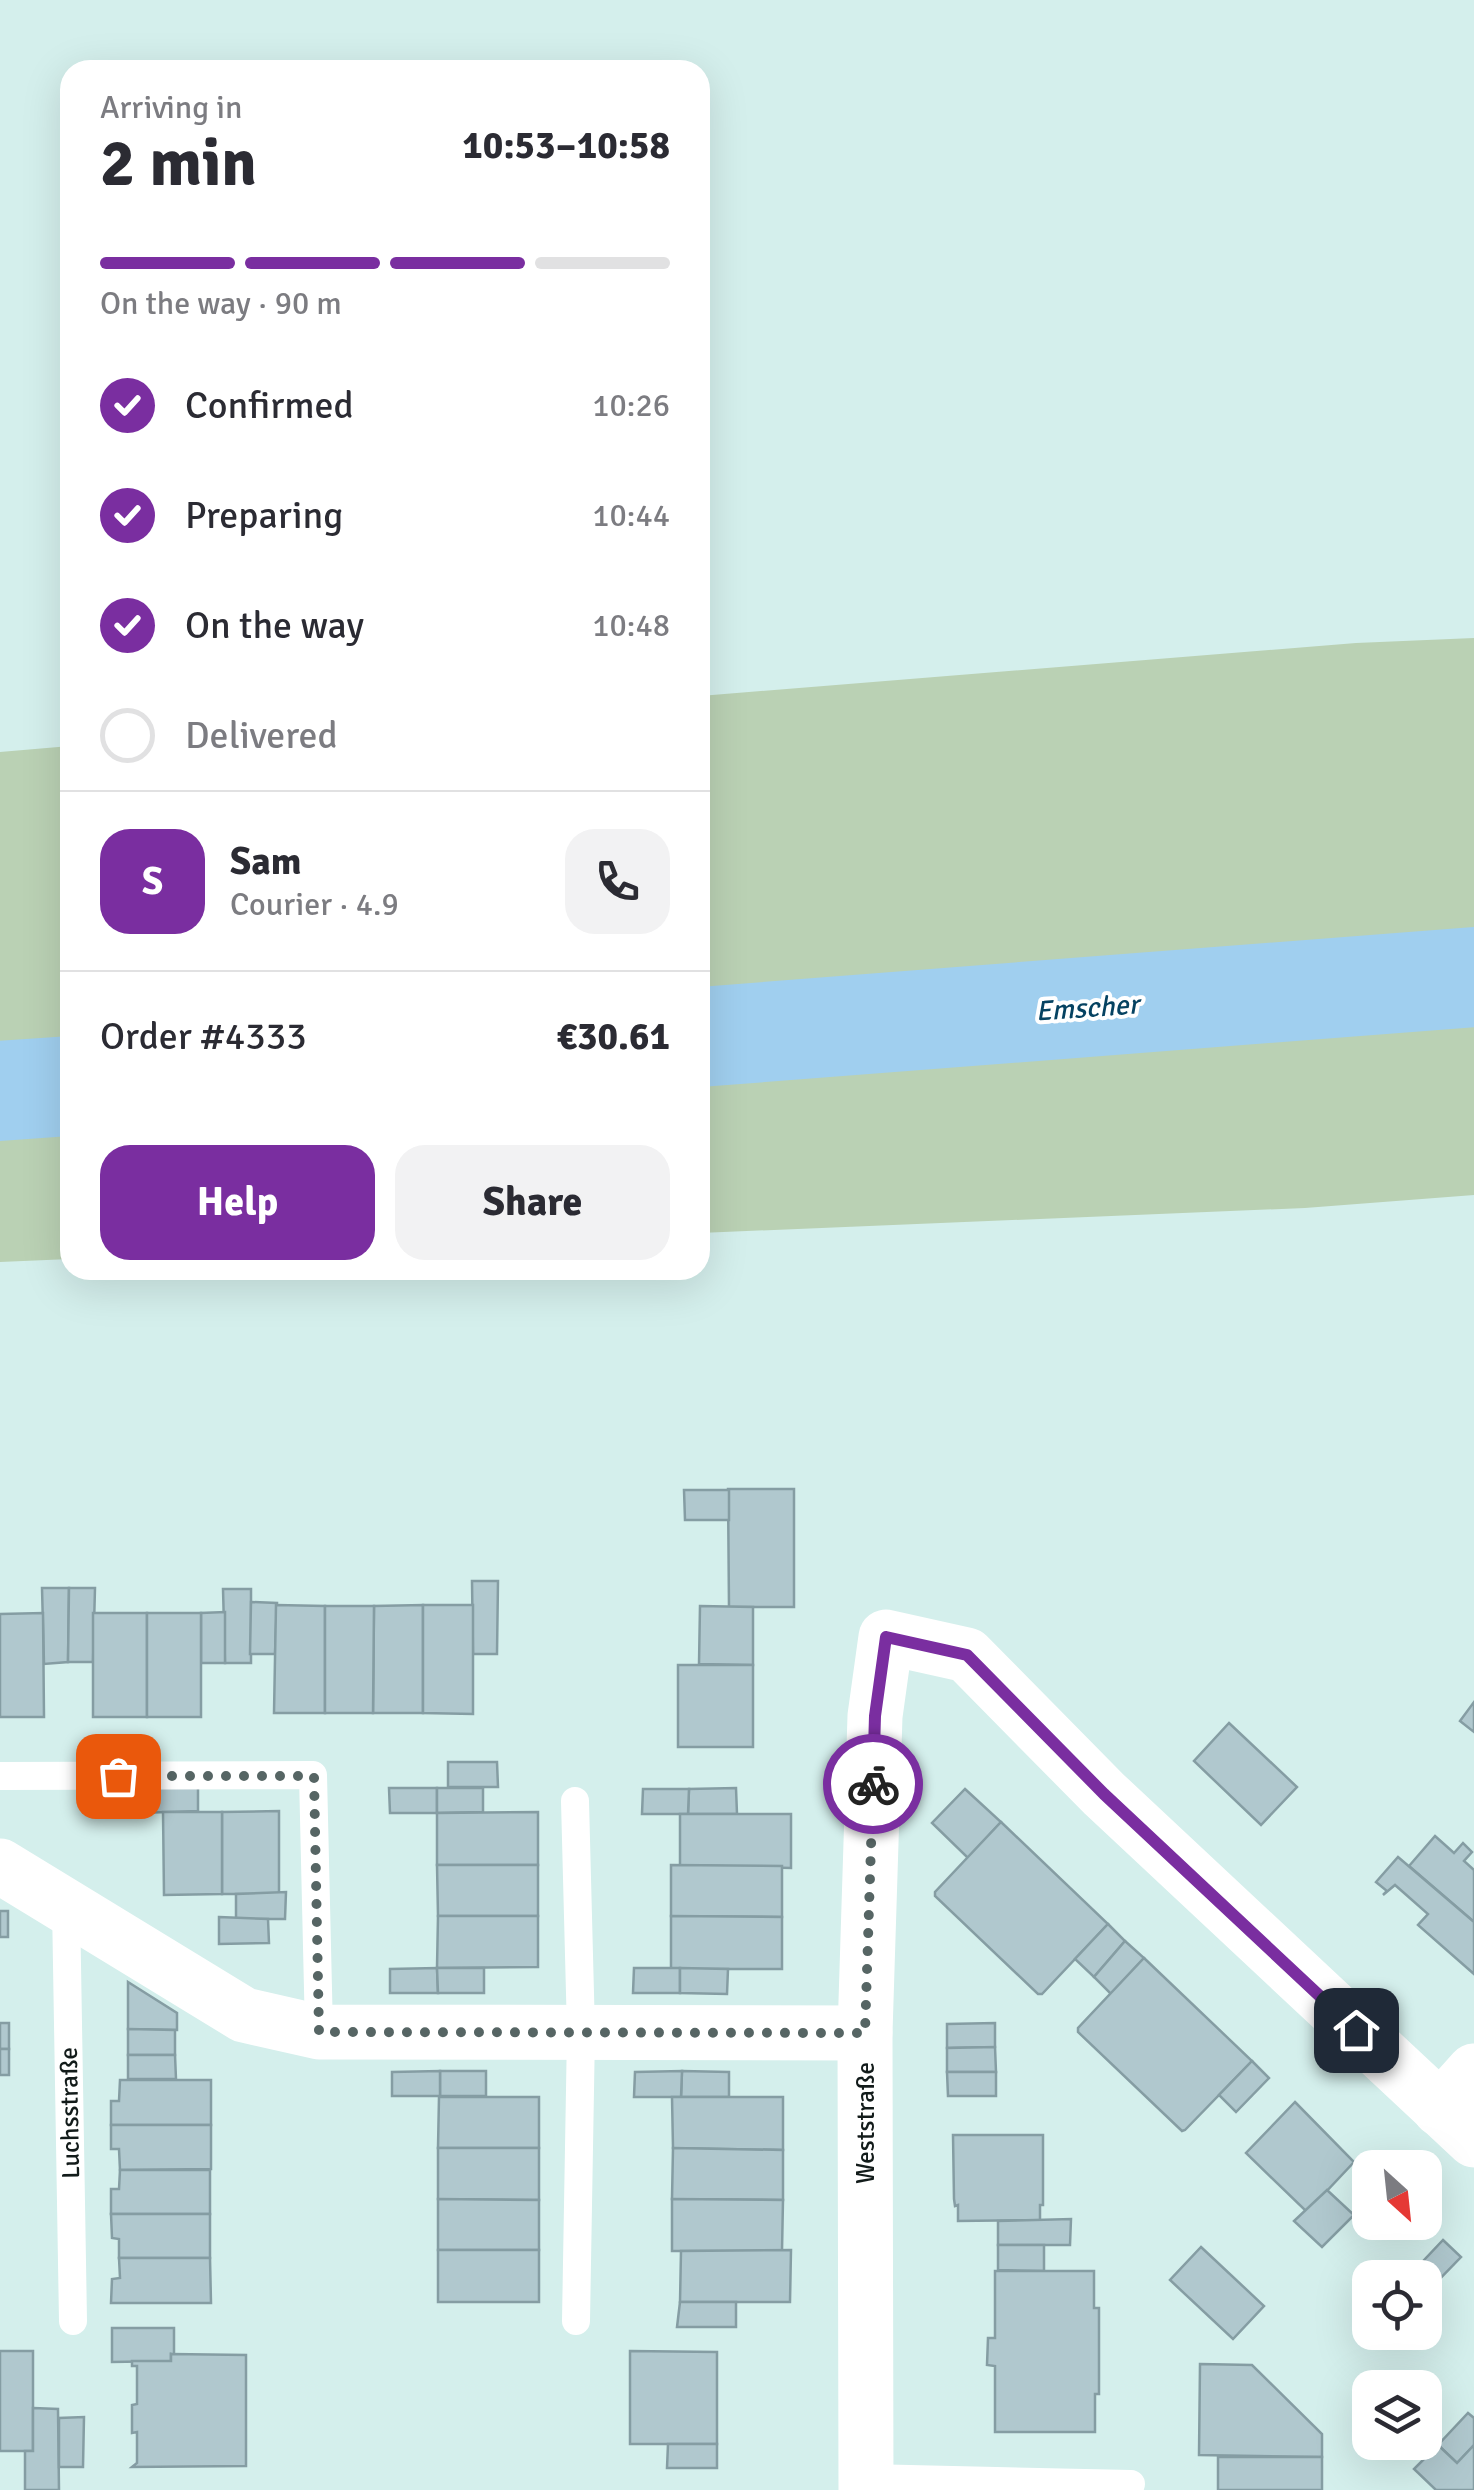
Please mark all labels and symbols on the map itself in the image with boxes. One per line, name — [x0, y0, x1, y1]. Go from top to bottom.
water label: Emscher — [1034, 987, 1143, 1029]
pin — [76, 1734, 161, 1819]
courier — [823, 1734, 923, 1834]
pin — [1314, 1988, 1399, 2073]
street label: Luchsstraße — [53, 2047, 86, 2179]
street label: Weststraße — [850, 2062, 881, 2184]
north arrow — [1352, 2150, 1442, 2240]

